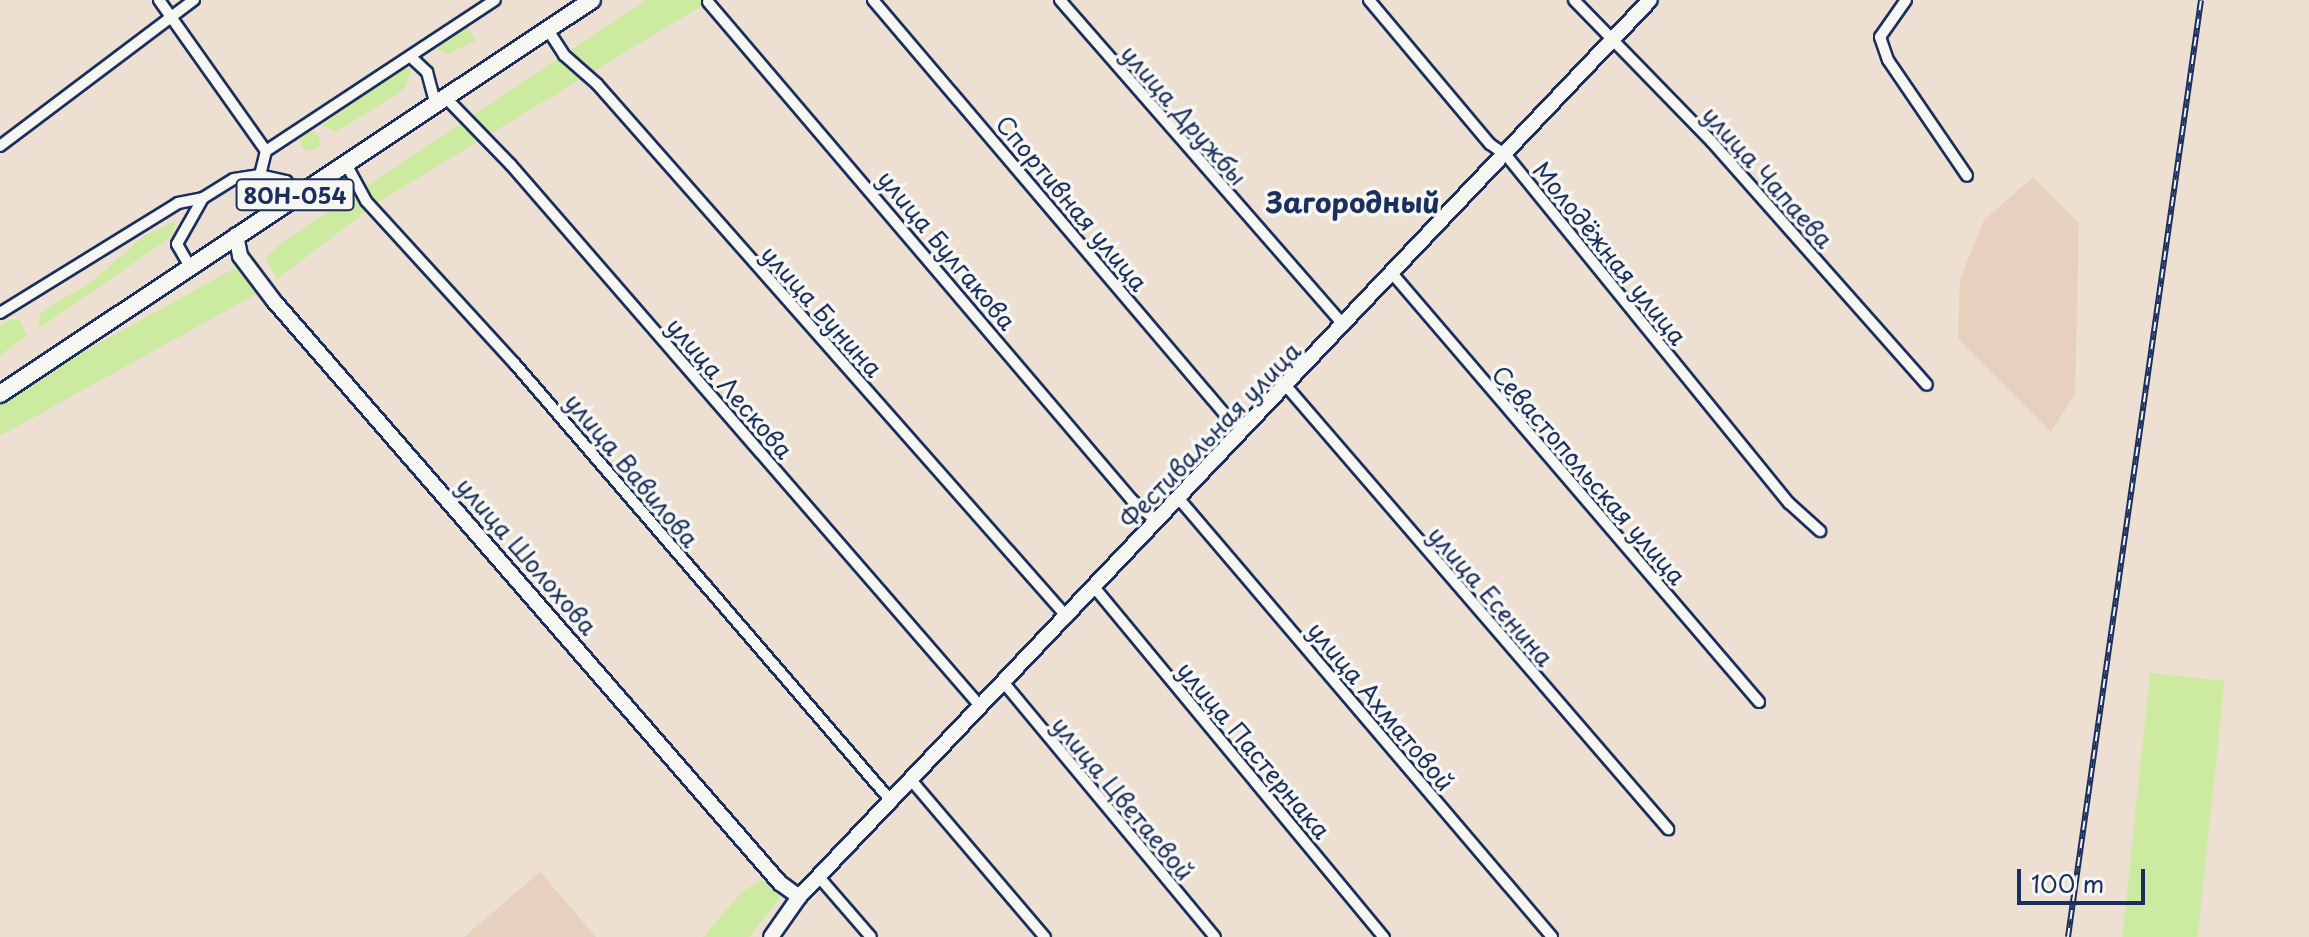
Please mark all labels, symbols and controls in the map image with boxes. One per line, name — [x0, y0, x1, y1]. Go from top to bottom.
street label: улица Дружбы — [1115, 39, 1253, 191]
street label: улица Чапаева — [1697, 100, 1839, 254]
street label: Спортивная улица — [990, 109, 1154, 297]
street label: Молодёжная улица — [1527, 155, 1693, 351]
street label: улица Булгакова — [872, 164, 1022, 336]
road number: 80Н-054 — [235, 177, 355, 213]
district label: Загородный — [1266, 185, 1440, 219]
street label: улица Бунина — [755, 239, 889, 383]
street label: улица Лескова — [660, 311, 800, 465]
street label: Фестивальная улица — [1114, 336, 1306, 534]
street label: Севастопольская улица — [1485, 359, 1693, 591]
street label: улица Вавилова — [559, 387, 705, 553]
street label: улица Шолохова — [451, 471, 603, 641]
street label: улица Есенина — [1422, 520, 1560, 672]
street label: улица Ахматовой — [1302, 616, 1460, 796]
street label: улица Пастернака — [1171, 655, 1337, 845]
street label: улица Цветаевой — [1046, 710, 1200, 886]
scale bar — [2021, 853, 2149, 903]
text: 100 m — [2031, 865, 2104, 901]

